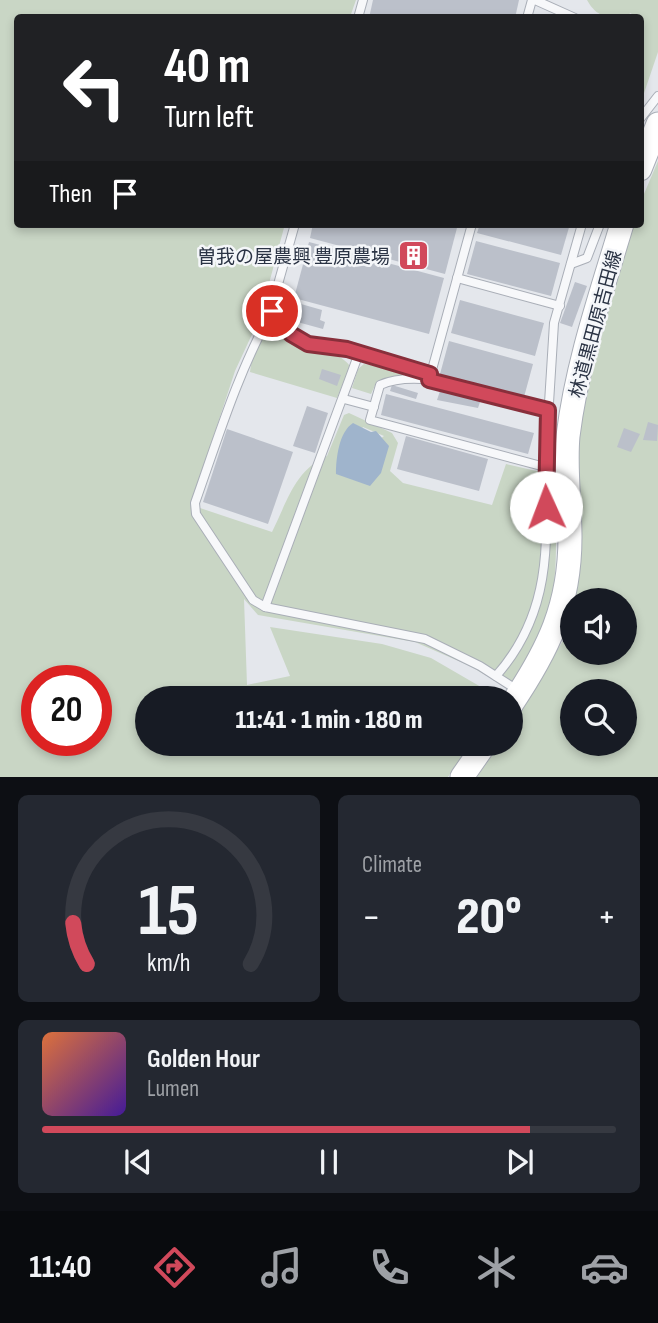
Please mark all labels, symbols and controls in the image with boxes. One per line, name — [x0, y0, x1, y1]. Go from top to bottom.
text: 40 m — [164, 38, 250, 97]
icon: left — [49, 42, 140, 133]
text: Turn left — [164, 98, 254, 137]
icon: arrive — [106, 175, 144, 213]
text: Then — [49, 179, 92, 210]
building icon: 曽我の屋農興 豊原農場 — [396, 239, 430, 273]
place label: 曽我の屋農興 豊原農場 — [197, 246, 390, 269]
street label: 林道黒田原吉田線 — [566, 248, 627, 401]
pin — [242, 281, 302, 341]
icon: arrive — [253, 292, 291, 330]
position arrow — [509, 470, 583, 544]
map controls — [560, 588, 637, 756]
button: sound — [560, 588, 637, 665]
speed limit sign: 20 — [21, 665, 112, 756]
button: search — [560, 679, 637, 756]
text: 11:41 · 1 min · 180 m — [235, 705, 423, 736]
text: Climate — [362, 851, 422, 879]
text: 15 — [139, 869, 199, 957]
text: 20° — [456, 886, 522, 949]
text: − — [362, 895, 381, 940]
text: + — [597, 895, 616, 940]
text: km/h — [147, 948, 191, 979]
text: Golden Hour — [147, 1044, 260, 1075]
text: Lumen — [147, 1075, 199, 1103]
icon: previous — [119, 1143, 157, 1181]
icon: pause — [310, 1143, 348, 1181]
icon: next — [501, 1143, 539, 1181]
icon: directions — [150, 1243, 199, 1292]
icon: music — [257, 1243, 306, 1292]
icon: phone — [365, 1243, 414, 1292]
icon: climate — [472, 1243, 521, 1292]
icon: car — [580, 1243, 629, 1292]
text: 11:40 — [29, 1248, 92, 1287]

